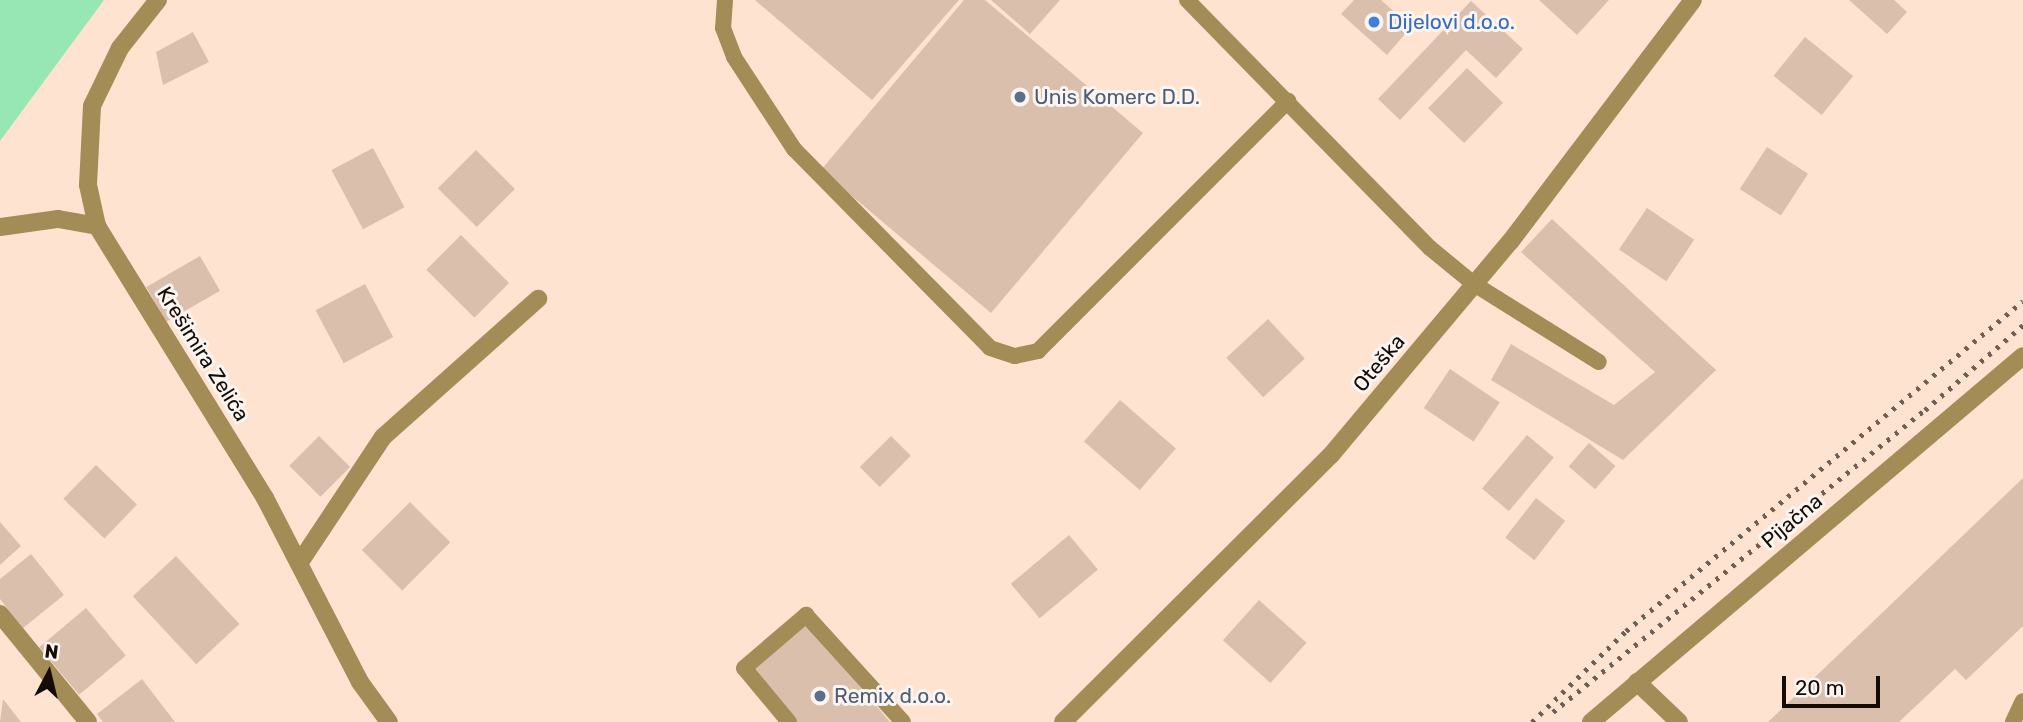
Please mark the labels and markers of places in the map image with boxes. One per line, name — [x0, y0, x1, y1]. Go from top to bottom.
place label: Dijelovi d.o.o. — [1388, 9, 1515, 35]
marker: Dijelovi d.o.o. — [1366, 14, 1382, 30]
place label: Unis Komerc D.D. — [1034, 84, 1200, 110]
marker: Unis Komerc D.D. — [1012, 89, 1028, 105]
place label: Remix d.o.o. — [834, 683, 951, 709]
marker: Remix d.o.o. — [812, 688, 828, 704]

